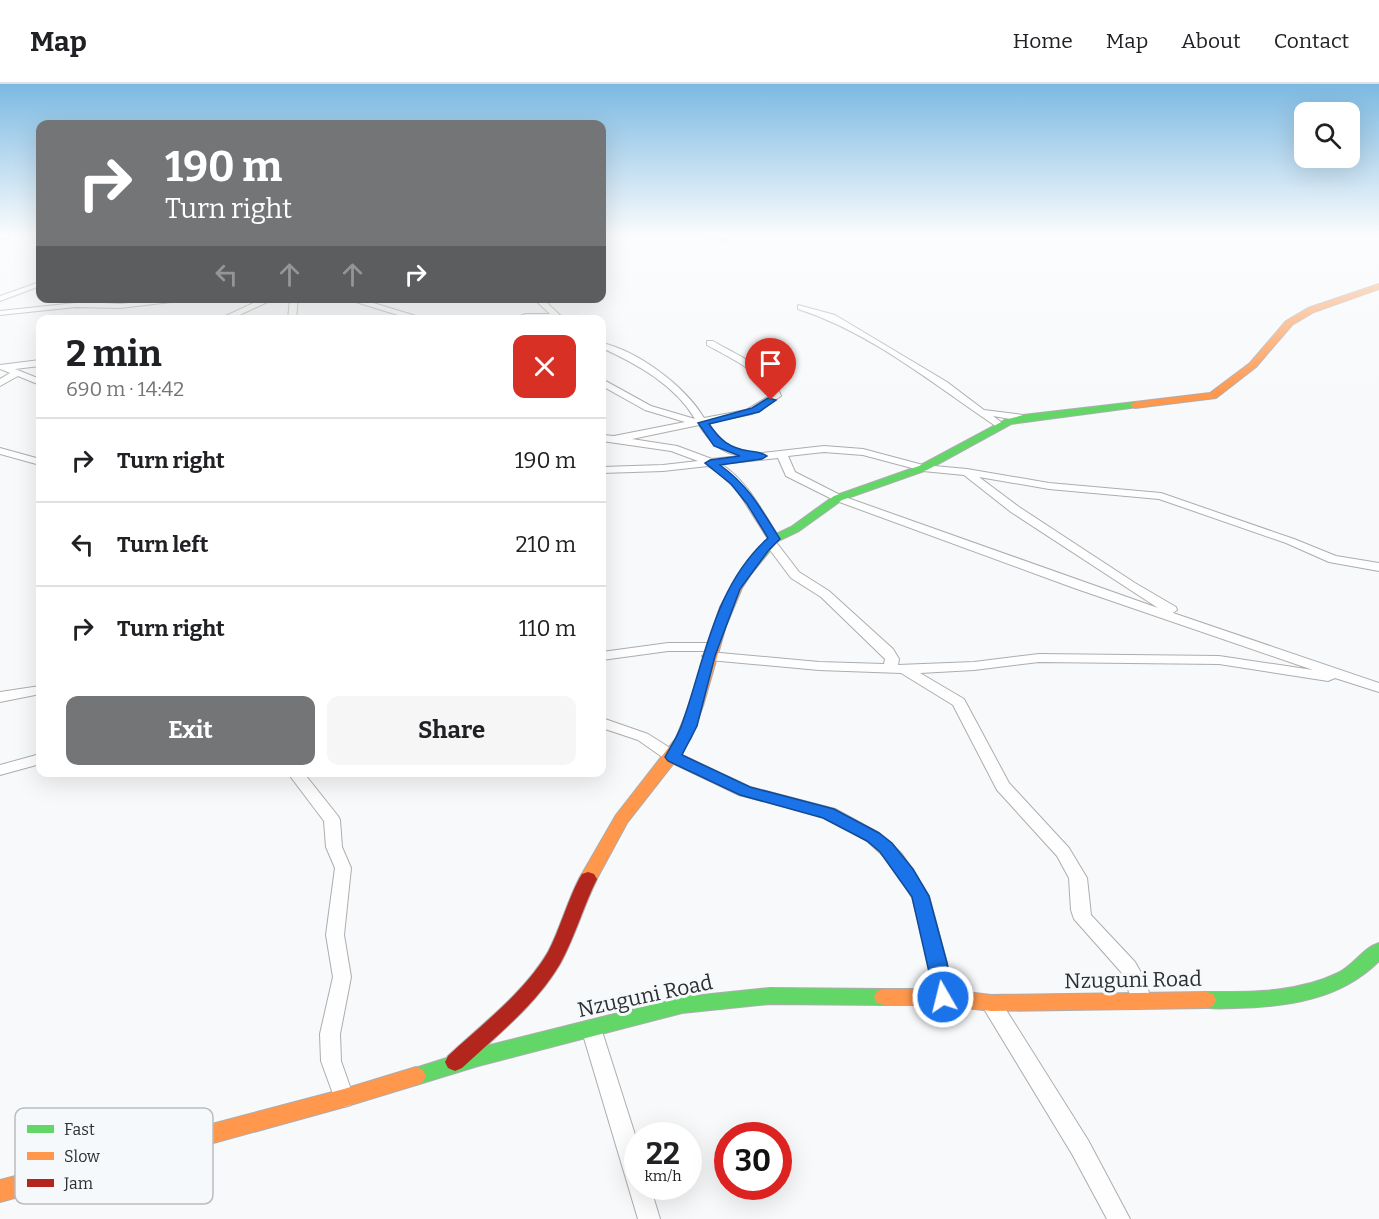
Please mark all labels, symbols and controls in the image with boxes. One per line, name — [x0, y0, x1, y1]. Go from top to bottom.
text: Map — [30, 25, 87, 58]
text: Home — [1013, 28, 1073, 54]
text: Map — [1106, 28, 1148, 54]
text: About — [1181, 28, 1241, 54]
text: Contact — [1274, 28, 1349, 54]
map controls — [1294, 102, 1360, 168]
button: search — [1294, 102, 1360, 168]
text: 190 m — [165, 142, 282, 192]
icon: right — [66, 144, 144, 222]
text: Turn right — [165, 193, 292, 225]
icon: left — [210, 258, 243, 291]
icon: ahead — [273, 258, 306, 291]
icon: ahead — [336, 258, 369, 291]
icon: right — [399, 258, 432, 291]
text: 2 min — [66, 332, 162, 376]
button: close — [513, 335, 576, 398]
pin — [745, 338, 796, 400]
icon: arrive — [754, 347, 787, 380]
text: 690 m · 14:42 — [66, 377, 184, 401]
icon: right — [66, 444, 99, 477]
text: Turn right — [117, 447, 225, 474]
text: 190 m — [515, 447, 576, 474]
icon: left — [66, 528, 99, 561]
text: Turn left — [117, 531, 209, 558]
text: 210 m — [516, 531, 576, 558]
icon: right — [66, 612, 99, 645]
text: Turn right — [117, 615, 225, 642]
text: 110 m — [519, 615, 576, 642]
button: Exit — [66, 696, 315, 765]
button: Share — [327, 696, 576, 765]
position arrow — [911, 965, 975, 1029]
street label: Nzuguni Road — [1064, 966, 1202, 994]
street label: Nzuguni Road — [575, 969, 715, 1023]
legend — [15, 1108, 213, 1204]
text: Fast — [64, 1120, 95, 1139]
speed limit sign: 30 — [714, 1122, 792, 1200]
text: 22 — [646, 1136, 680, 1172]
text: Slow — [64, 1147, 100, 1166]
text: km/h — [644, 1167, 682, 1185]
text: Jam — [63, 1174, 93, 1193]

